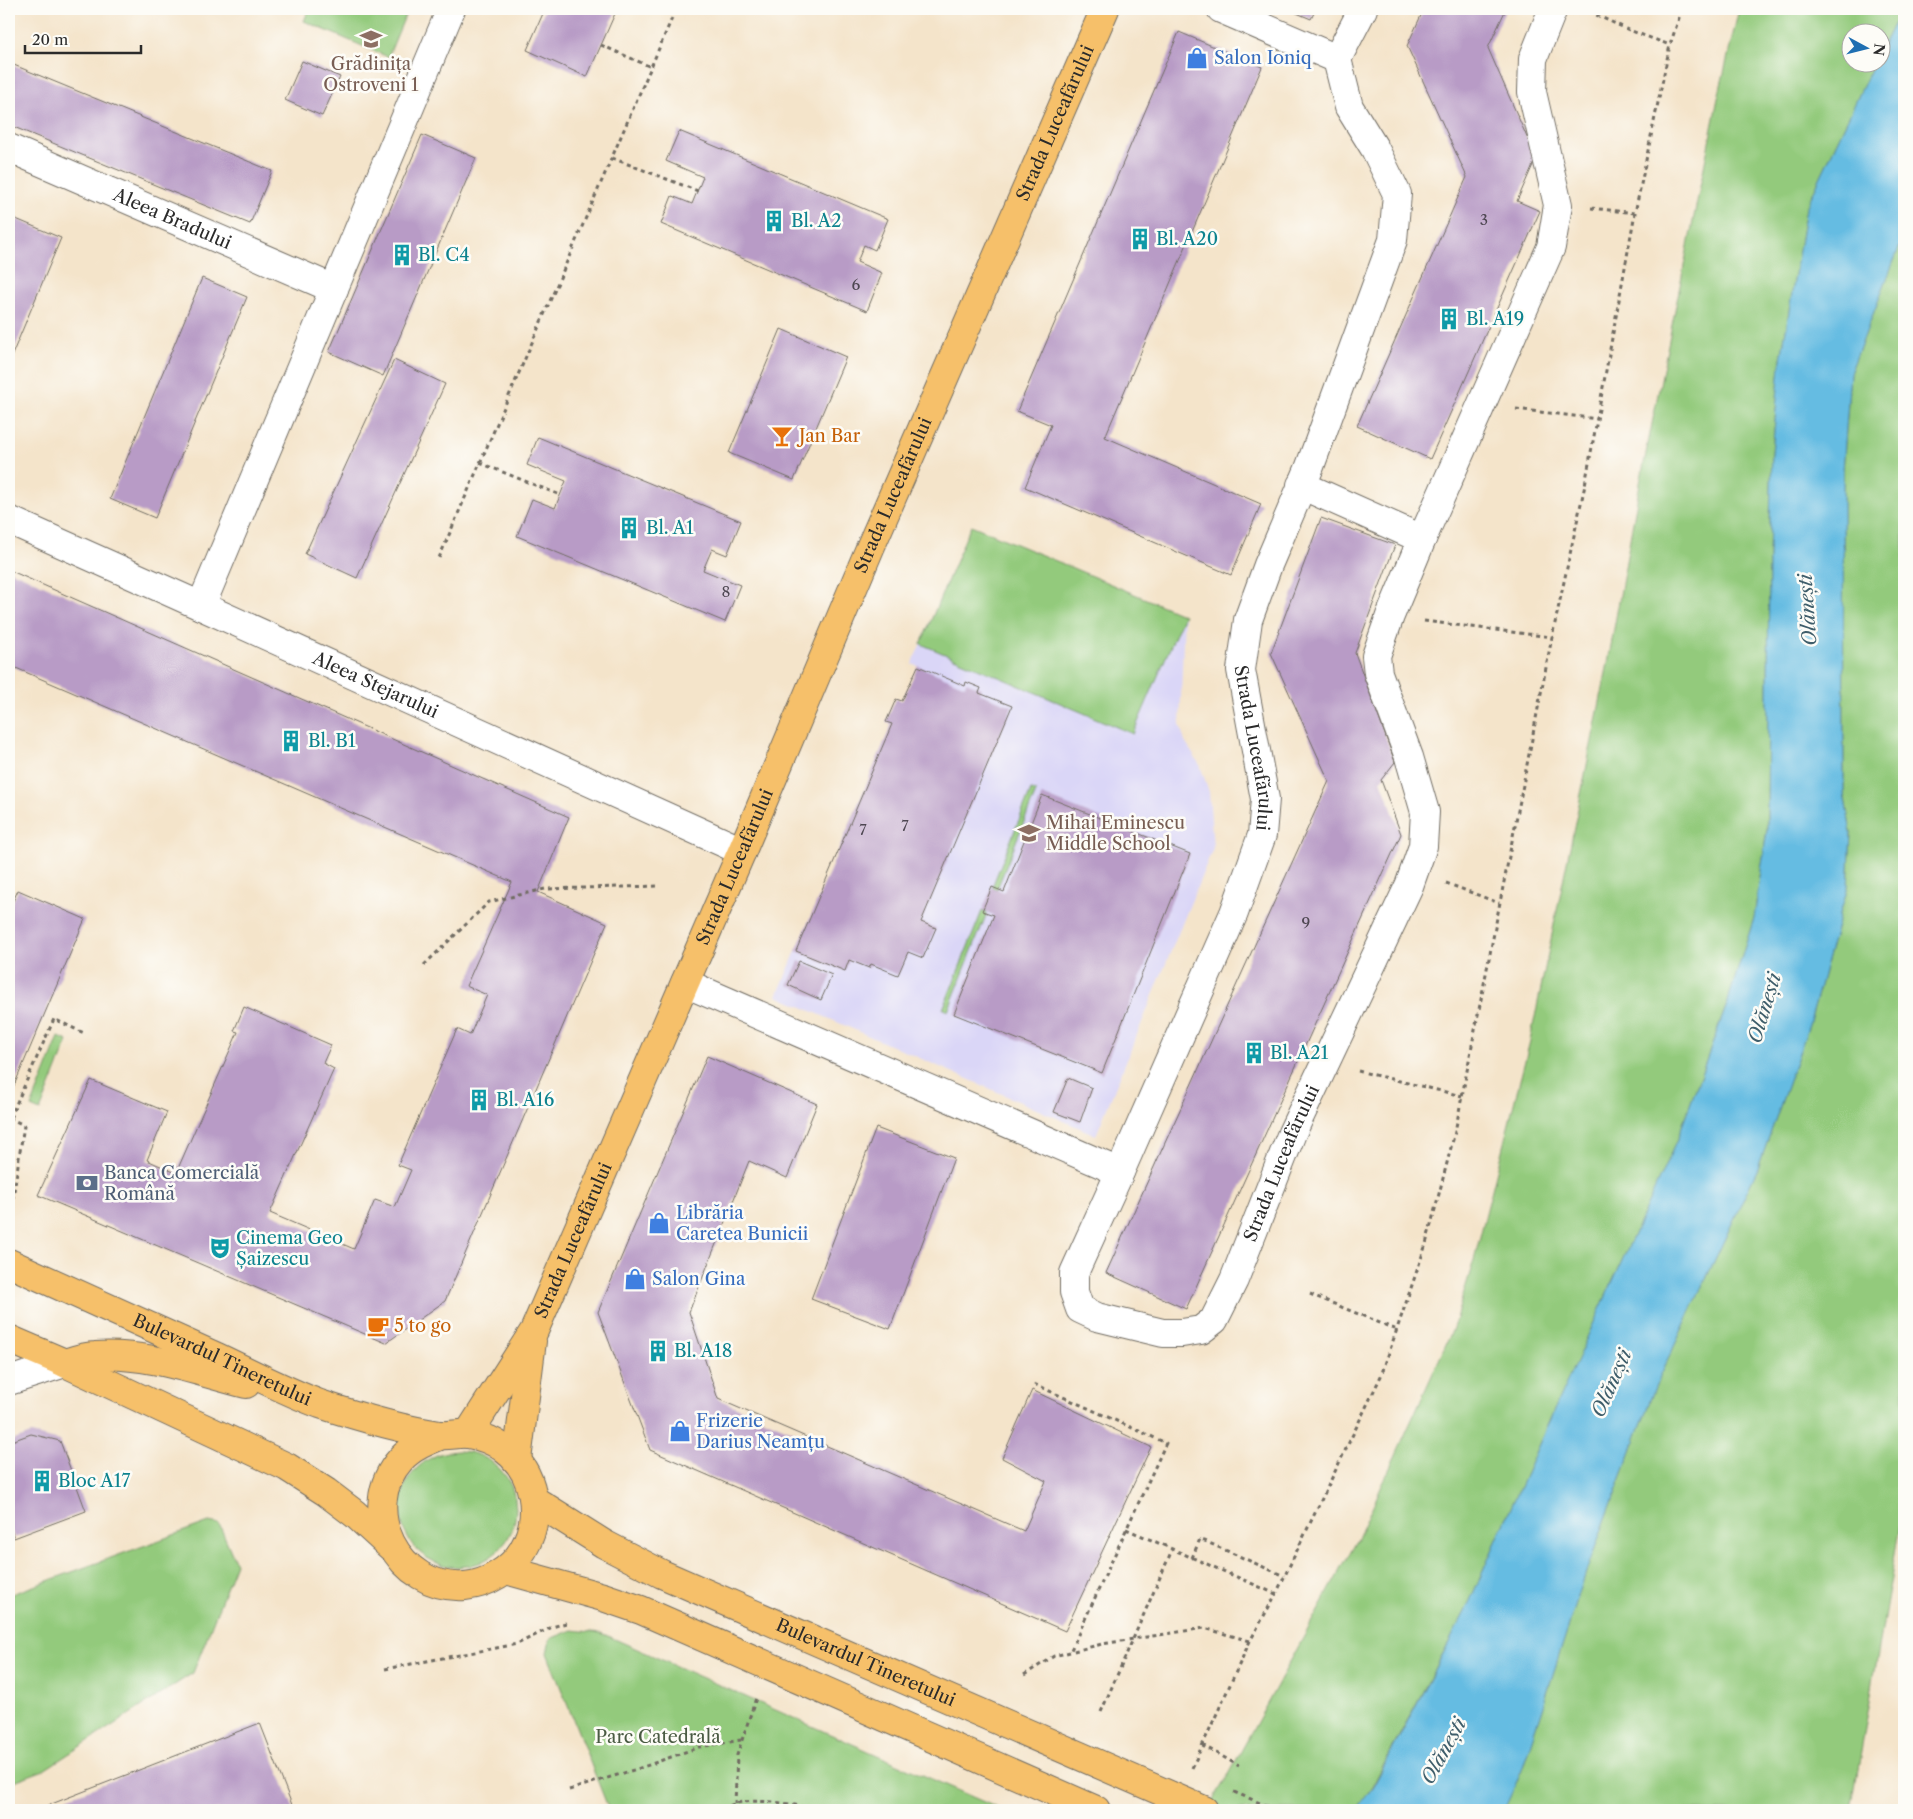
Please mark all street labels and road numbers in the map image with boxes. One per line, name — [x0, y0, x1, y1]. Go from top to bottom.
street label: Strada Luceafărului — [1012, 41, 1099, 204]
street label: Aleea Bradului — [109, 183, 235, 254]
street label: Strada Luceafărului — [850, 413, 937, 576]
street label: Aleea Stejarului — [308, 647, 442, 723]
street label: Strada Luceafărului — [1229, 663, 1276, 832]
street label: Strada Luceafărului — [692, 785, 778, 948]
street label: Strada Luceafărului — [1239, 1081, 1324, 1245]
street label: Strada Luceafărului — [530, 1159, 617, 1322]
street label: Bulevardul Tineretului — [129, 1309, 315, 1411]
street label: Bulevardul Tineretului — [772, 1614, 959, 1712]

